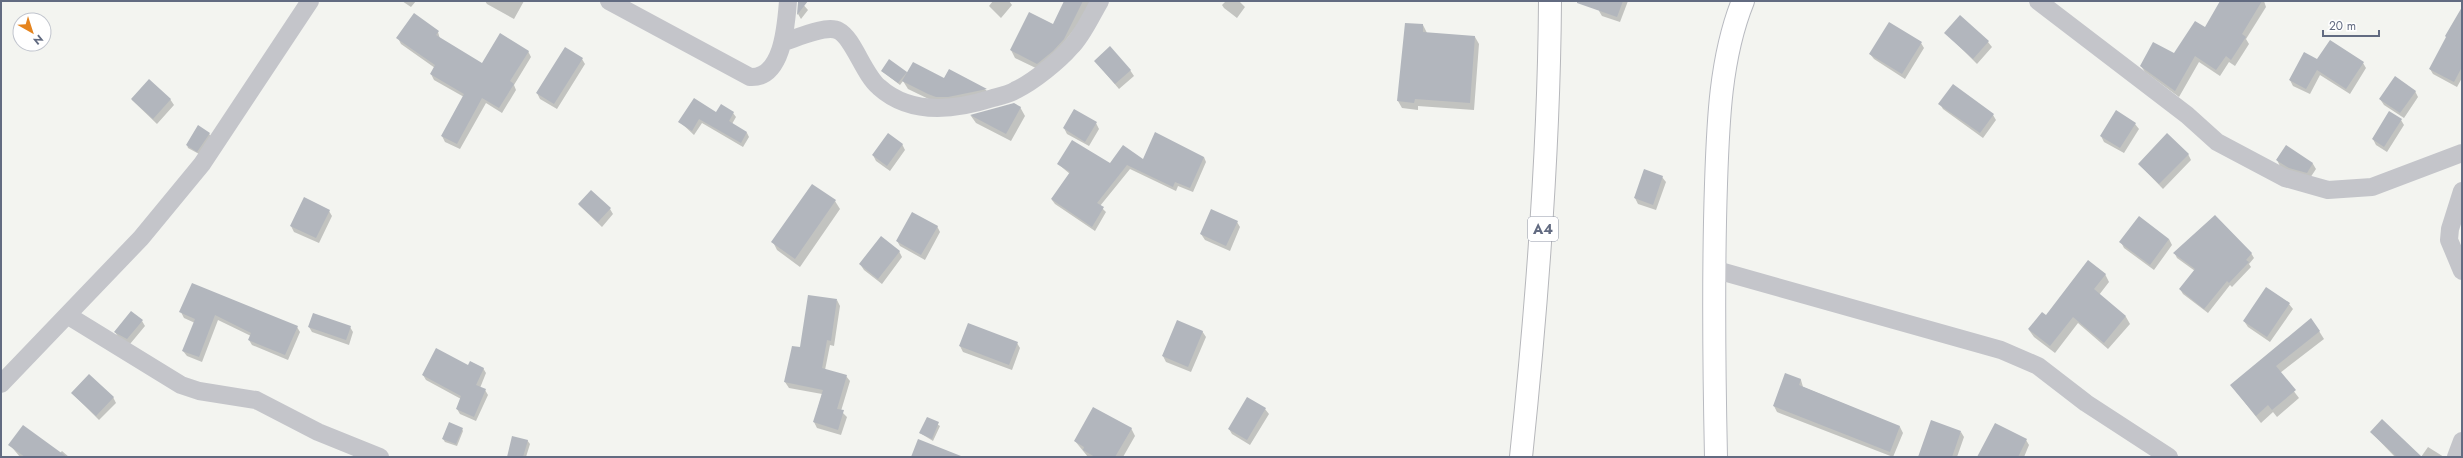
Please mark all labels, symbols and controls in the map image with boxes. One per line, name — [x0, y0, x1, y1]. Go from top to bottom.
north arrow — [12, 12, 52, 52]
scale bar — [2323, 12, 2379, 38]
text: 20 m — [2329, 17, 2356, 35]
text: N — [30, 31, 47, 49]
road number: A4 — [1528, 217, 1558, 241]

